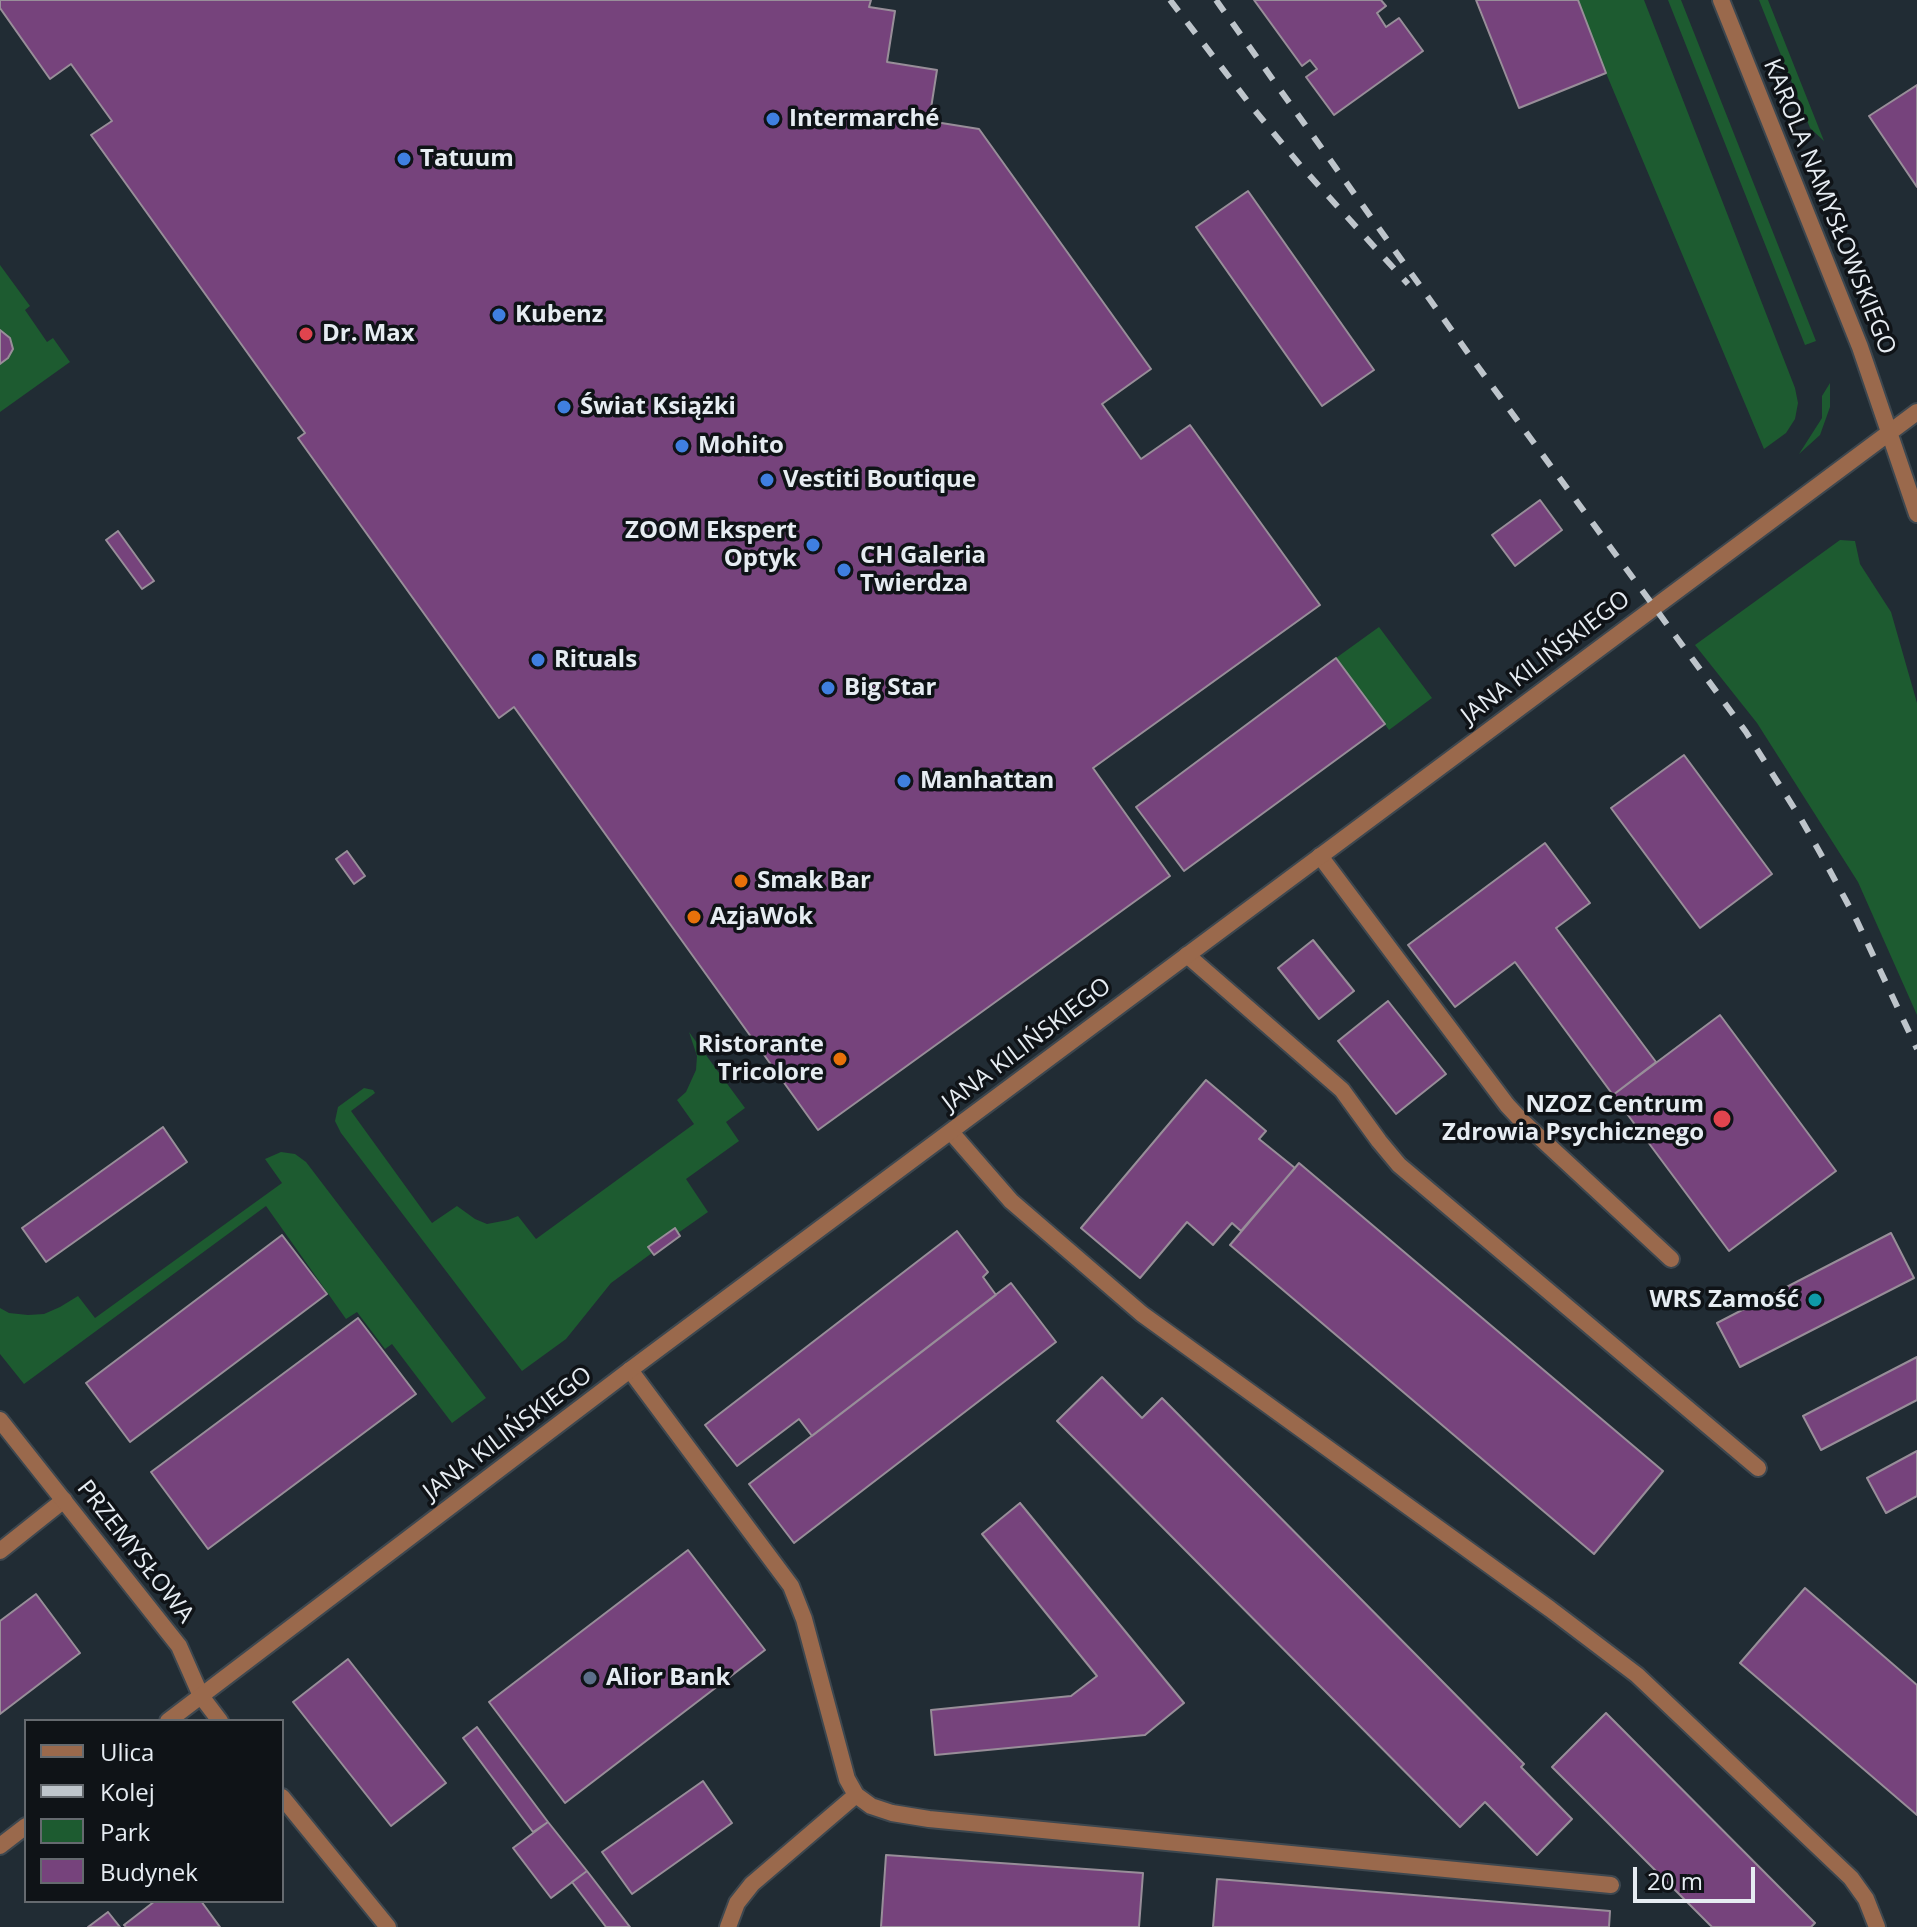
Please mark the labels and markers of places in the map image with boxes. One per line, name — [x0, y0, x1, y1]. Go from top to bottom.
place label: Intermarché — [789, 105, 939, 133]
marker: Intermarché — [764, 110, 782, 128]
place label: Tatuum — [420, 145, 514, 173]
marker: Tatuum — [395, 150, 413, 168]
place label: Kubenz — [515, 301, 604, 329]
marker: Kubenz — [490, 306, 508, 324]
place label: Dr. Max — [322, 320, 415, 348]
marker: Dr. Max — [297, 325, 315, 343]
place label: Świat Książki — [580, 393, 736, 421]
marker: Świat Książki — [555, 398, 573, 416]
place label: Mohito — [698, 432, 784, 460]
marker: Mohito — [673, 437, 691, 455]
place label: Vestiti Boutique — [783, 466, 976, 494]
marker: Vestiti Boutique — [758, 471, 776, 489]
place label: ZOOM Ekspert Optyk — [625, 517, 797, 573]
marker: ZOOM Ekspert Optyk — [804, 536, 822, 554]
place label: CH Galeria Twierdza — [860, 542, 986, 598]
marker: CH Galeria Twierdza — [835, 561, 853, 579]
place label: Rituals — [554, 646, 637, 674]
marker: Rituals — [529, 651, 547, 669]
place label: Big Star — [844, 674, 936, 702]
marker: Big Star — [819, 679, 837, 697]
place label: Manhattan — [920, 767, 1054, 795]
marker: Manhattan — [895, 772, 913, 790]
place label: Smak Bar — [757, 867, 871, 895]
marker: Smak Bar — [732, 872, 750, 890]
place label: AzjaWok — [710, 903, 813, 931]
marker: AzjaWok — [685, 908, 703, 926]
place label: Ristorante Tricolore — [698, 1031, 824, 1087]
marker: Ristorante Tricolore — [831, 1050, 849, 1068]
place label: NZOZ Centrum Zdrowia Psychicznego — [1442, 1091, 1704, 1147]
marker: NZOZ Centrum Zdrowia Psychicznego — [1711, 1108, 1733, 1130]
place label: WRS Zamość — [1649, 1286, 1799, 1314]
marker: WRS Zamość — [1806, 1291, 1824, 1309]
place label: Alior Bank — [606, 1664, 730, 1692]
marker: Alior Bank — [581, 1669, 599, 1687]

